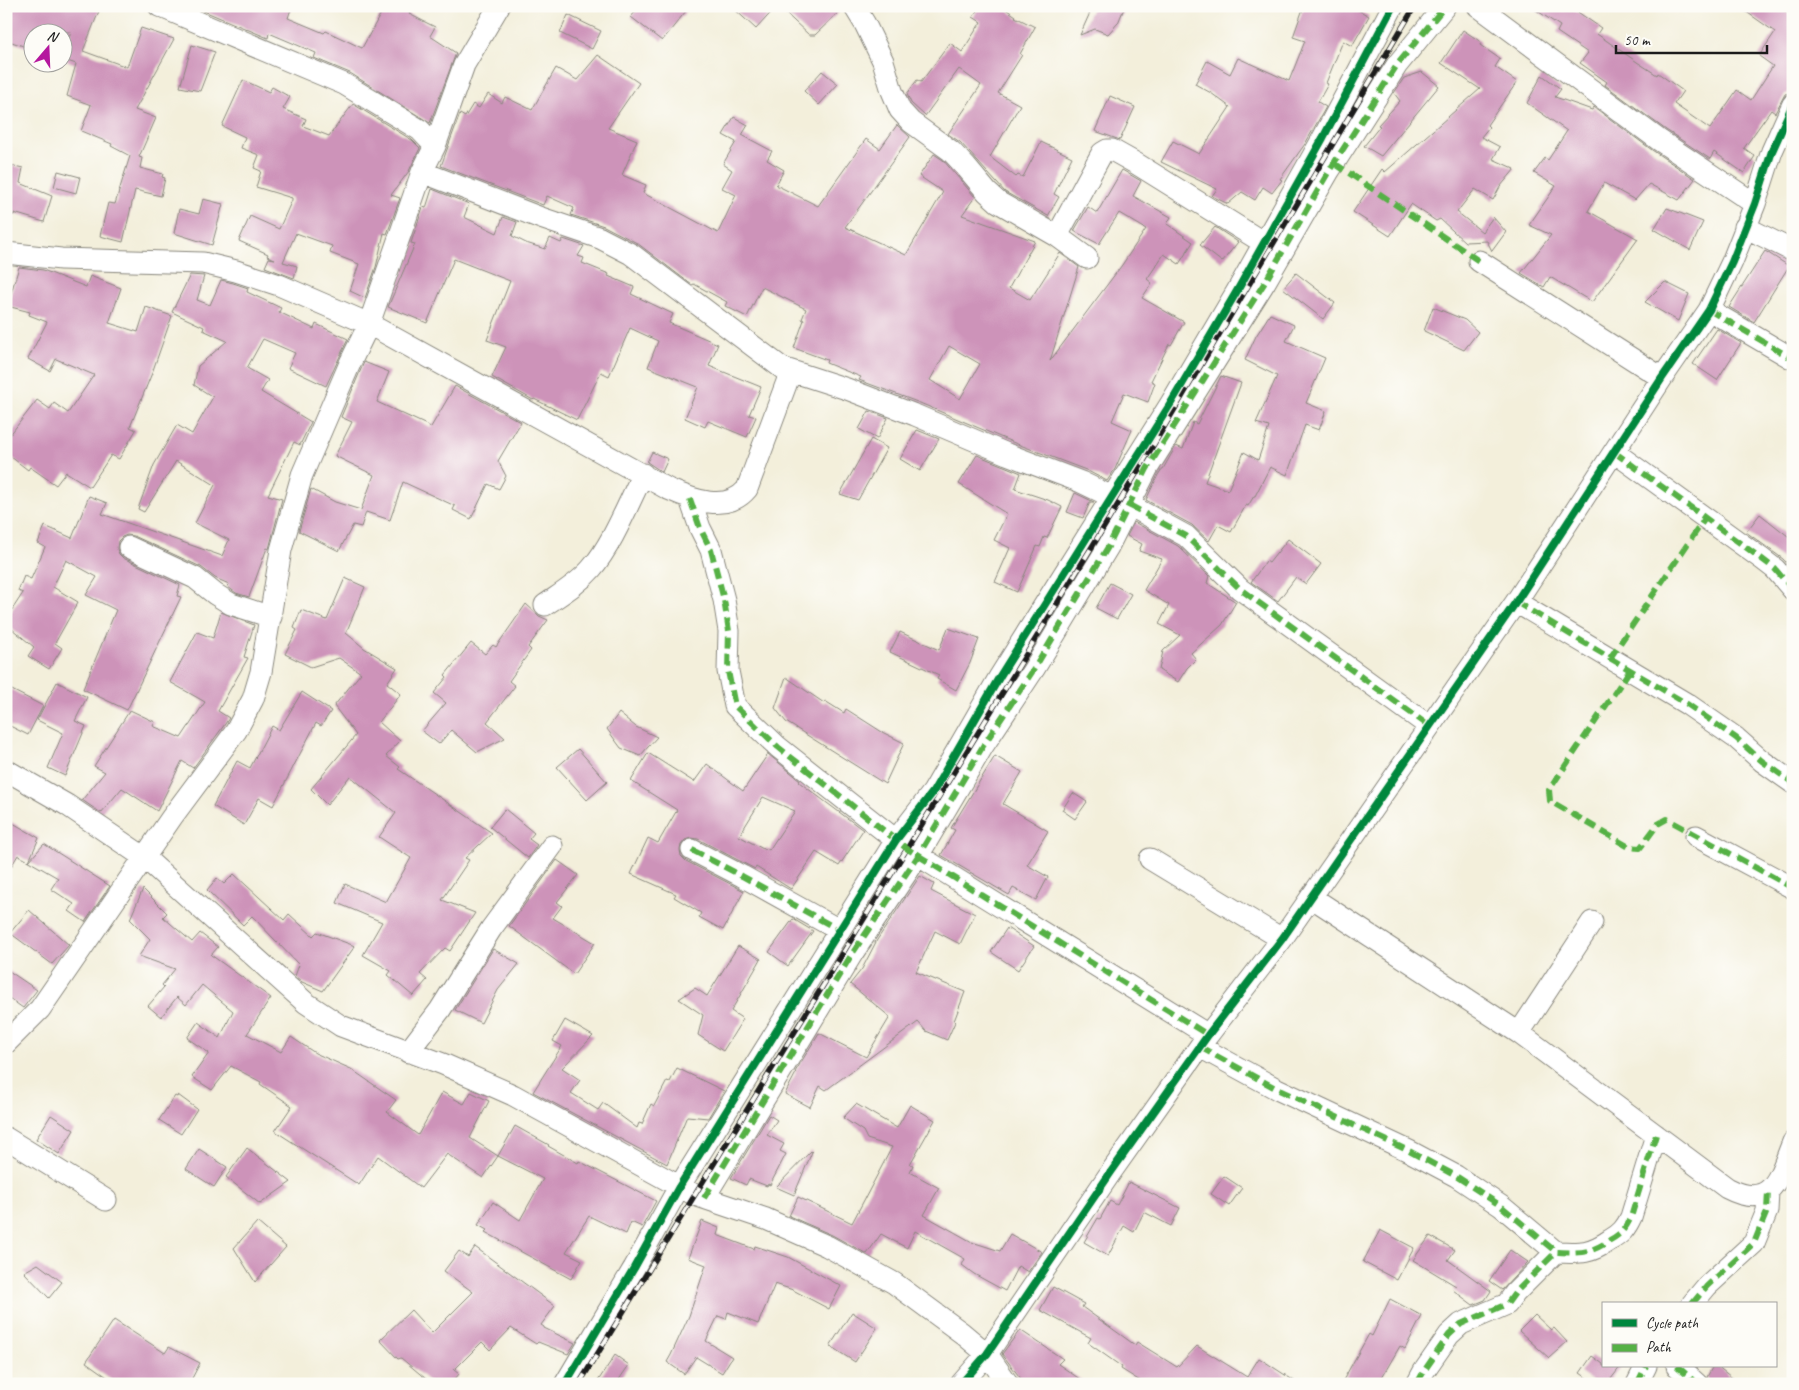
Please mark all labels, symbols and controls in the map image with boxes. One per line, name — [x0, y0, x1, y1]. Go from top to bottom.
north arrow — [22, 22, 72, 72]
scale bar — [1616, 22, 1768, 54]
text: N — [45, 27, 61, 46]
text: 50 m — [1624, 31, 1651, 50]
legend — [1602, 1302, 1776, 1368]
text: Cycle path — [1646, 1314, 1698, 1333]
text: Path — [1646, 1338, 1672, 1357]

